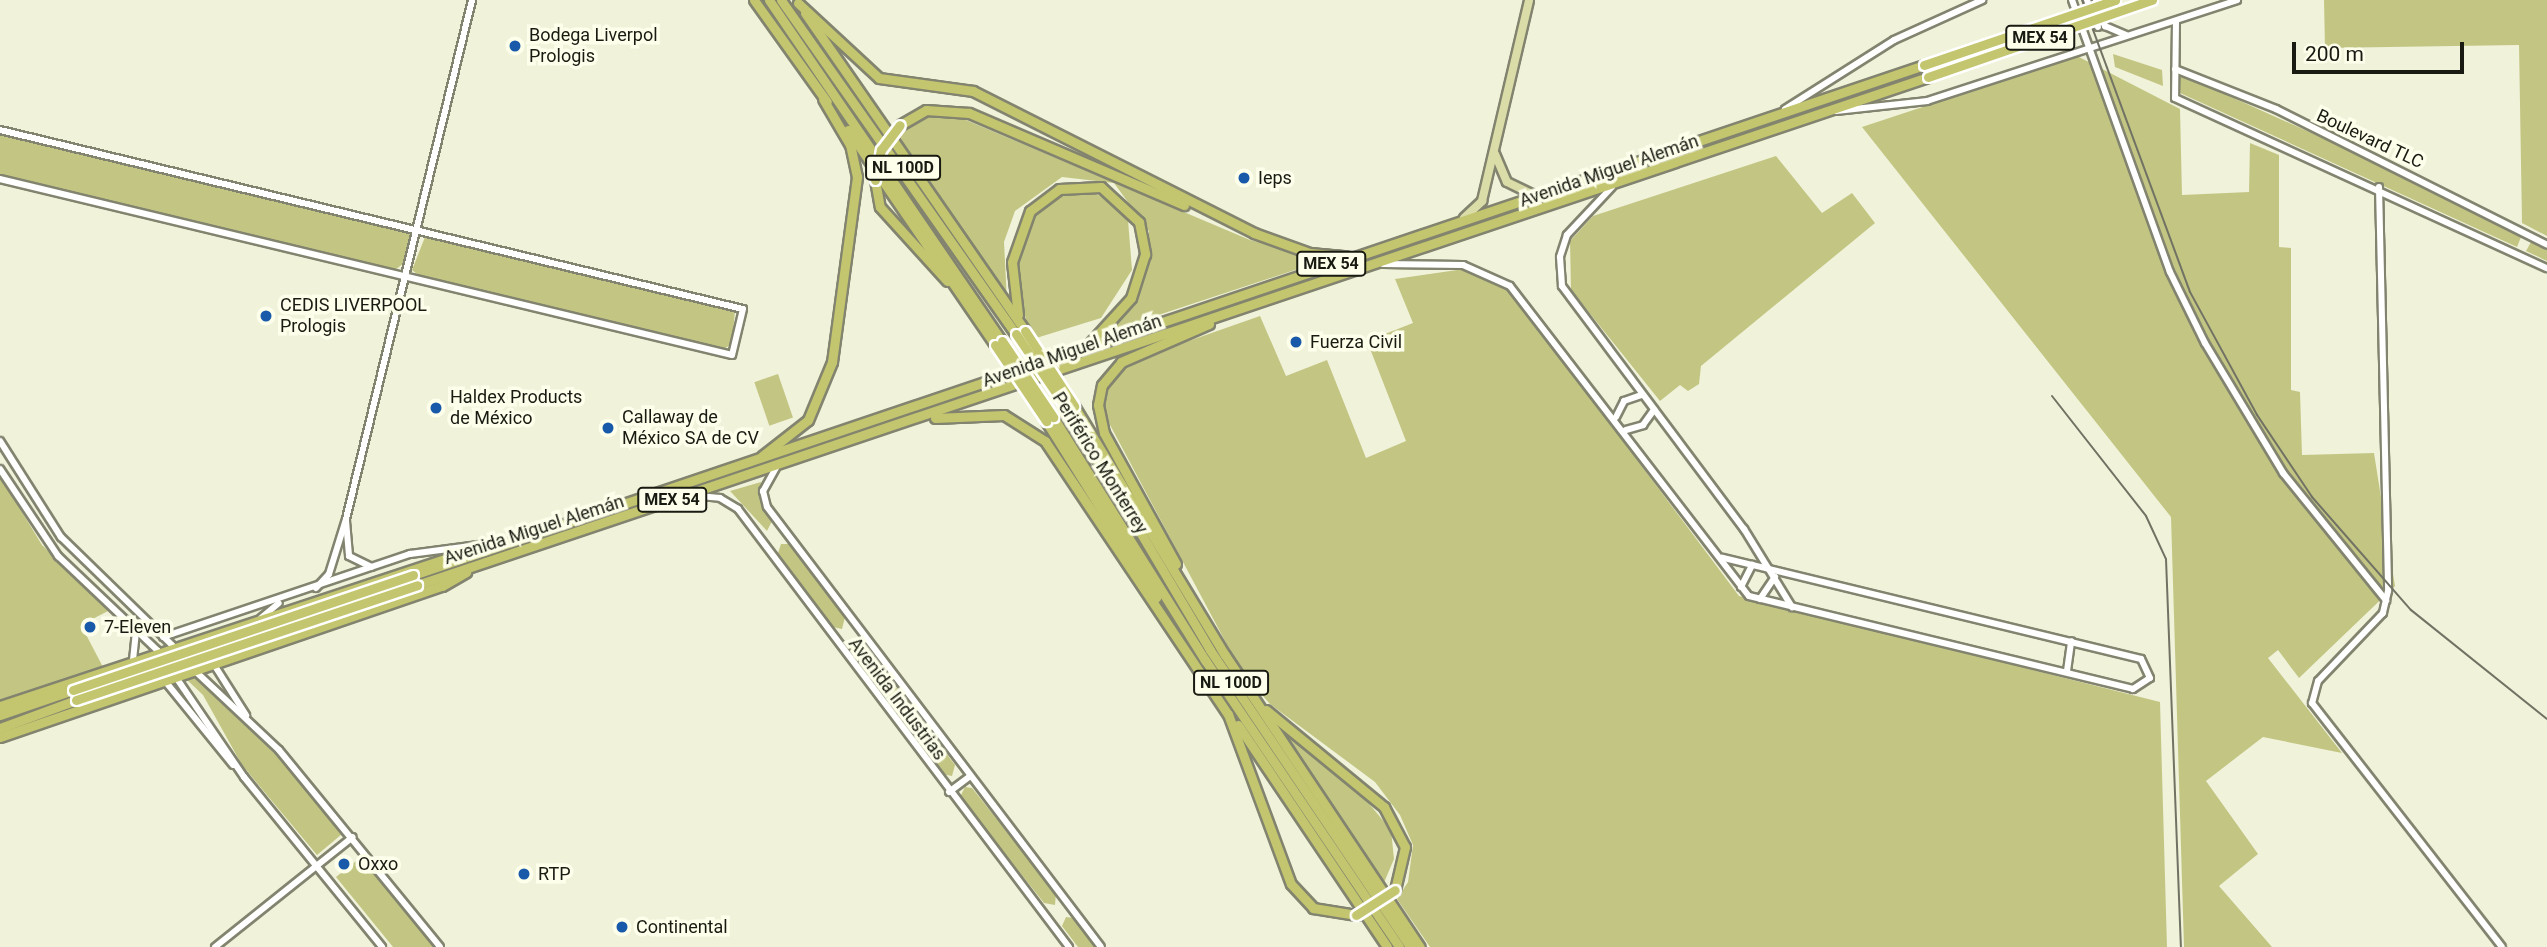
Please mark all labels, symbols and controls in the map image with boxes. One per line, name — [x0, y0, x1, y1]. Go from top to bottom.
place label: Bodega Liverpol Prologis — [529, 25, 658, 68]
road number: MEX 54 — [2005, 26, 2075, 50]
scale bar — [2295, 28, 2466, 72]
marker: Bodega Liverpol Prologis — [507, 38, 523, 54]
text: 200 m — [2305, 42, 2364, 66]
street label: Boulevard TLC — [2313, 105, 2427, 173]
street label: Avenida Miguel Alemán — [1517, 130, 1701, 212]
road number: NL 100D — [864, 156, 942, 180]
place label: Ieps — [1258, 167, 1292, 189]
marker: Ieps — [1236, 170, 1252, 186]
road number: MEX 54 — [1296, 252, 1366, 276]
place label: CEDIS LIVERPOOL Prologis — [280, 295, 427, 338]
marker: CEDIS LIVERPOOL Prologis — [258, 308, 274, 324]
street label: Avenida Miguel Alemán — [980, 310, 1164, 392]
place label: Fuerza Civil — [1310, 331, 1402, 353]
marker: Fuerza Civil — [1288, 334, 1304, 350]
place label: Haldex Products de México — [450, 387, 582, 430]
street label: Periférico Monterrey — [1048, 388, 1152, 538]
marker: Haldex Products de México — [428, 400, 444, 416]
place label: Callaway de México SA de CV — [622, 407, 759, 450]
marker: Callaway de México SA de CV — [600, 420, 616, 436]
road number: MEX 54 — [637, 488, 707, 512]
street label: Avenida Miguel Alemán — [441, 491, 627, 569]
place label: 7-Eleven — [104, 616, 171, 638]
marker: 7-Eleven — [82, 619, 98, 635]
street label: Avenida Industrias — [844, 633, 950, 765]
road number: NL 100D — [1192, 670, 1270, 696]
place label: Oxxo — [358, 853, 398, 875]
marker: Oxxo — [336, 856, 352, 872]
place label: RTP — [538, 863, 570, 885]
marker: RTP — [516, 866, 532, 882]
place label: Continental — [636, 916, 728, 938]
marker: Continental — [614, 919, 630, 935]

